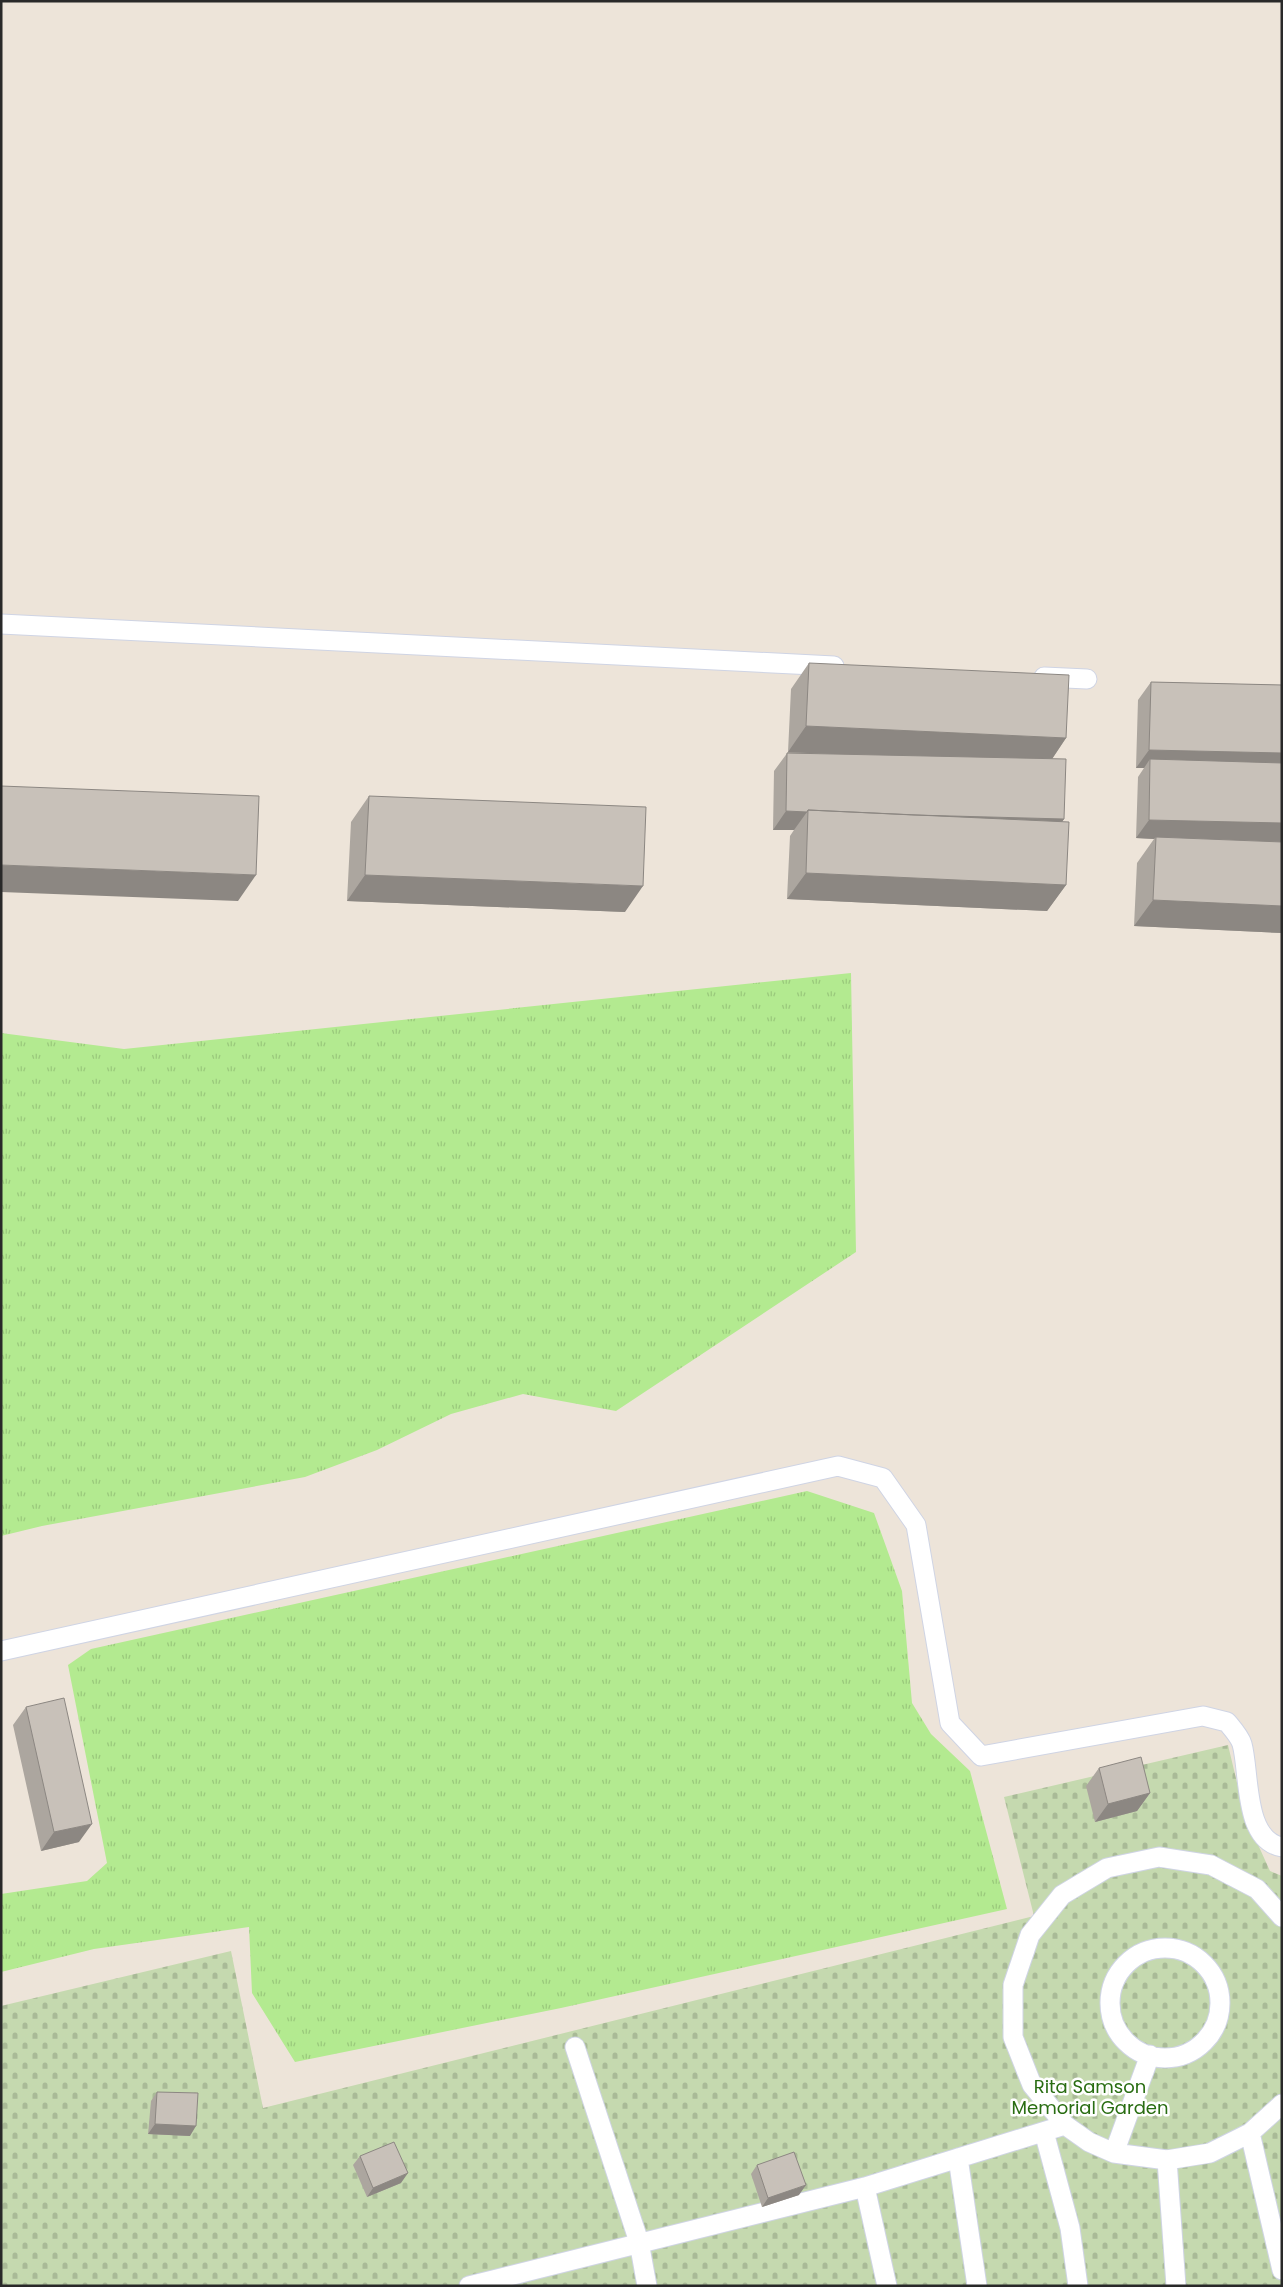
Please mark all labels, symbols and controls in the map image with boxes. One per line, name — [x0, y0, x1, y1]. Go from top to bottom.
park label: Rita Samson Memorial Garden — [1012, 2074, 1169, 2120]

